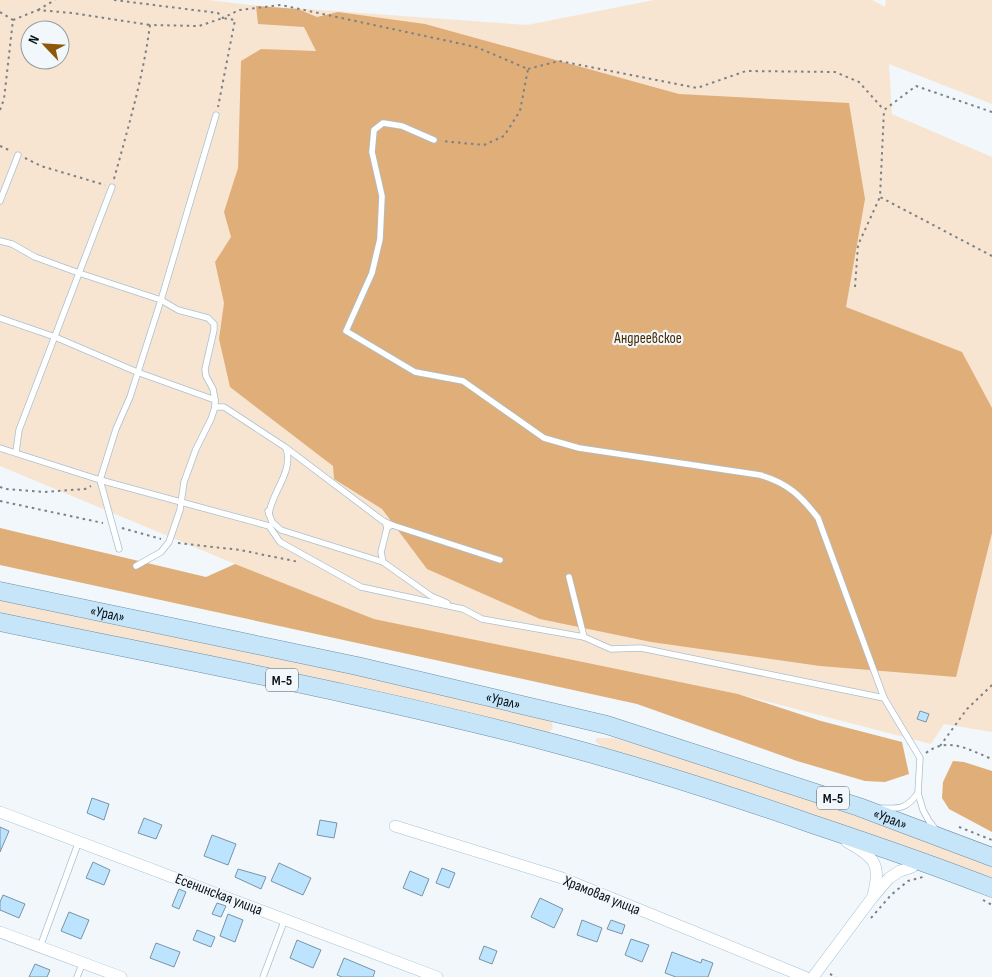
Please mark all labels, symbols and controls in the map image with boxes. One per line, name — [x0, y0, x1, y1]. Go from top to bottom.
north arrow — [20, 20, 70, 70]
text: N — [24, 33, 43, 47]
park label: Андреевское — [613, 329, 682, 348]
street label: «Урал» — [89, 601, 127, 627]
road number: М-5 — [266, 668, 298, 692]
street label: «Урал» — [484, 688, 522, 714]
road number: М-5 — [817, 786, 849, 810]
street label: «Урал» — [870, 804, 910, 834]
street label: Есенинская улица — [173, 869, 265, 920]
street label: Храмовая улица — [560, 871, 643, 920]

